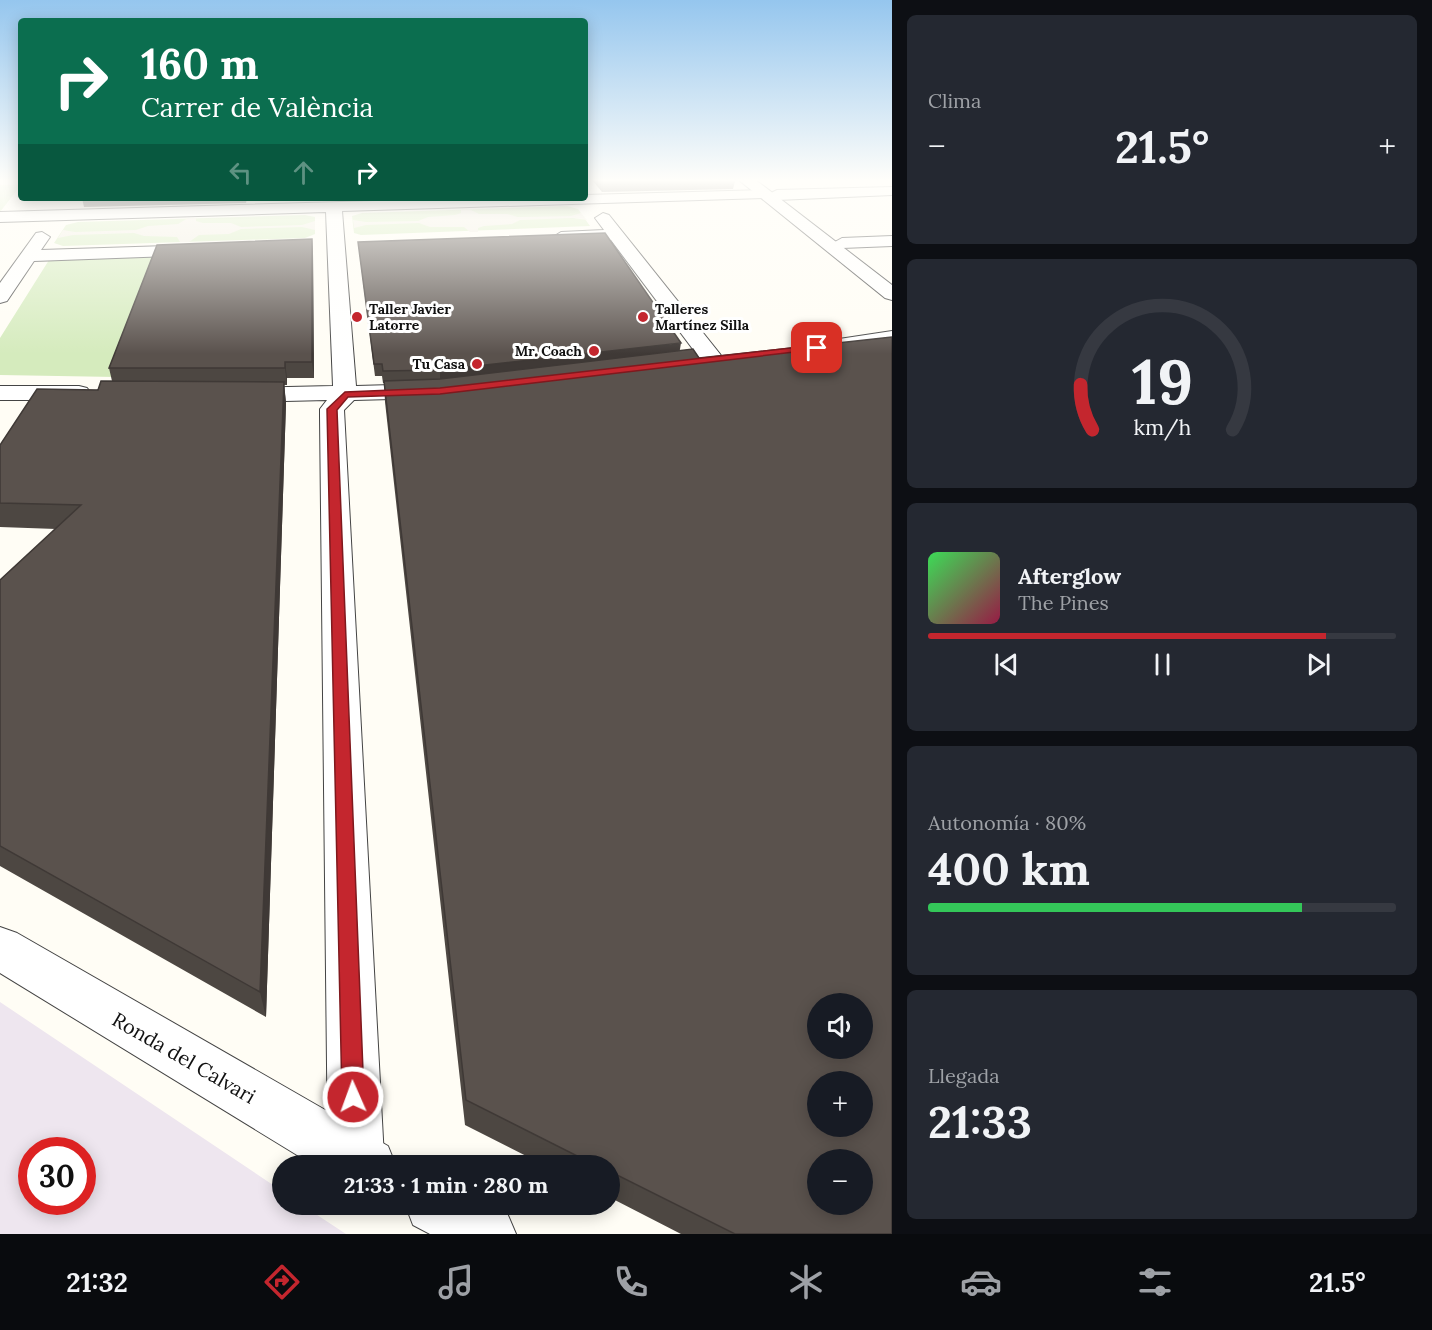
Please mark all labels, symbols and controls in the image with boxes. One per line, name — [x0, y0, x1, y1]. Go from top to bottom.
text: 160 m — [141, 37, 259, 91]
icon: right — [42, 42, 120, 120]
text: Clima — [928, 88, 981, 113]
text: Carrer de València — [141, 90, 373, 124]
text: 21.5° — [1115, 118, 1209, 175]
text: − — [928, 125, 946, 167]
text: + — [1378, 125, 1396, 167]
icon: left — [224, 156, 257, 189]
icon: ahead — [287, 156, 320, 189]
icon: right — [350, 156, 383, 189]
place label: Taller Javier Latorre — [369, 300, 451, 334]
place label: Talleres Martínez Silla — [655, 300, 750, 334]
marker: Taller Javier Latorre — [350, 310, 364, 324]
marker: Talleres Martínez Silla — [636, 310, 650, 324]
pin — [791, 322, 842, 373]
icon: arrive — [800, 331, 833, 364]
text: 19 — [1131, 341, 1193, 421]
place label: Mr. Coach — [515, 342, 582, 360]
marker: Mr. Coach — [587, 344, 601, 358]
place label: Tu Casa — [412, 355, 466, 373]
marker: Tu Casa — [470, 357, 484, 371]
text: km/h — [1133, 414, 1191, 442]
text: Afterglow — [1018, 562, 1121, 590]
text: The Pines — [1018, 590, 1109, 615]
icon: previous — [990, 648, 1023, 681]
icon: pause — [1146, 648, 1179, 681]
icon: next — [1302, 648, 1335, 681]
text: Autonomía · 80% — [928, 810, 1086, 835]
text: 400 km — [928, 840, 1090, 897]
map controls — [807, 993, 873, 1215]
button: sound — [807, 993, 873, 1059]
street label: Ronda del Calvari — [108, 1006, 260, 1109]
text: Llegada — [928, 1063, 1000, 1088]
position arrow — [321, 1065, 385, 1129]
button: + — [807, 1071, 873, 1137]
text: 21:33 — [928, 1093, 1032, 1150]
speed limit sign: 30 — [18, 1137, 96, 1215]
button: − — [807, 1149, 873, 1215]
text: 21:33 · 1 min · 280 m — [344, 1171, 548, 1199]
icon: directions — [261, 1261, 303, 1303]
icon: music — [435, 1261, 477, 1303]
icon: phone — [610, 1261, 652, 1303]
icon: climate — [785, 1261, 827, 1303]
icon: car — [960, 1261, 1002, 1303]
icon: filters — [1134, 1261, 1176, 1303]
text: 21:32 — [66, 1265, 128, 1299]
text: 21.5° — [1309, 1265, 1366, 1299]

